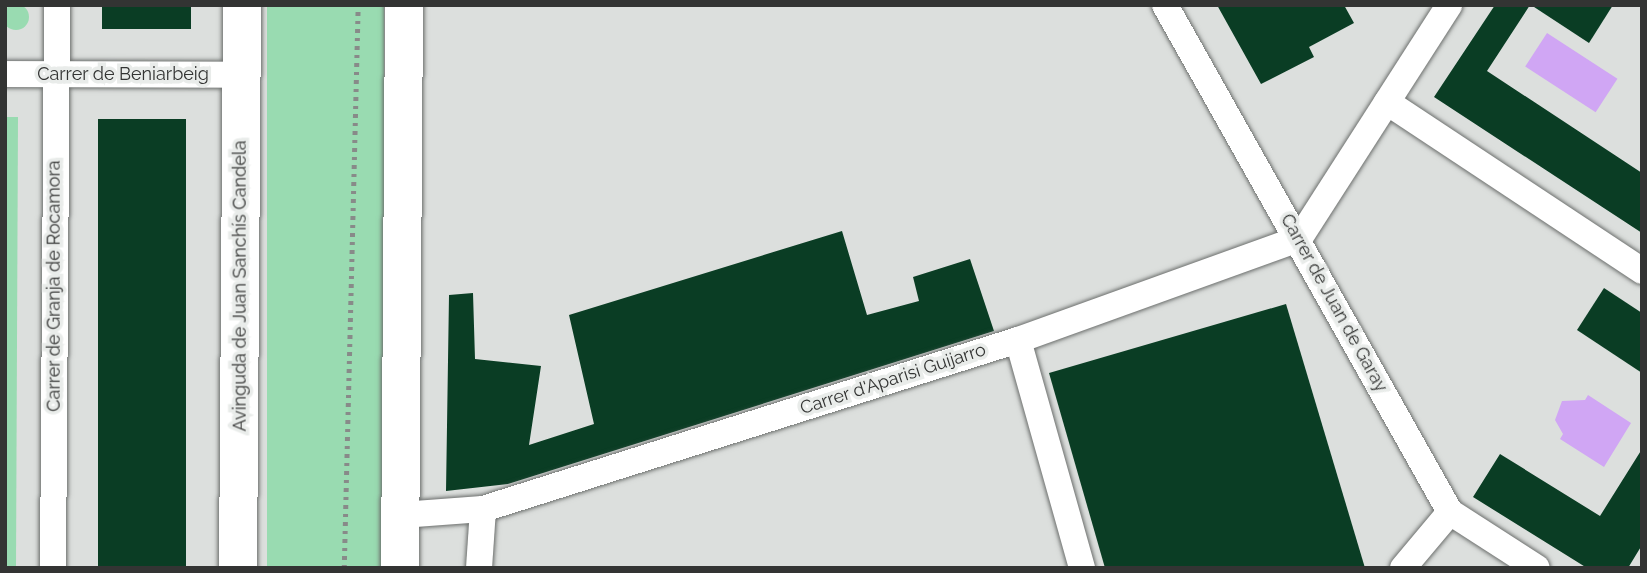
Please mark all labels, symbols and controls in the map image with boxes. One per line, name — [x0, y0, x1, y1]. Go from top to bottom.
street label: Carrer de Beniarbeig — [37, 63, 209, 85]
street label: Avinguda de Juan Sanchís Candela — [229, 140, 251, 432]
street label: Carrer de Granja de Rocamora — [43, 160, 65, 412]
street label: Carrer de Juan de Garay — [1276, 210, 1392, 396]
street label: Carrer d'Aparisi Guijarro — [797, 339, 989, 419]

